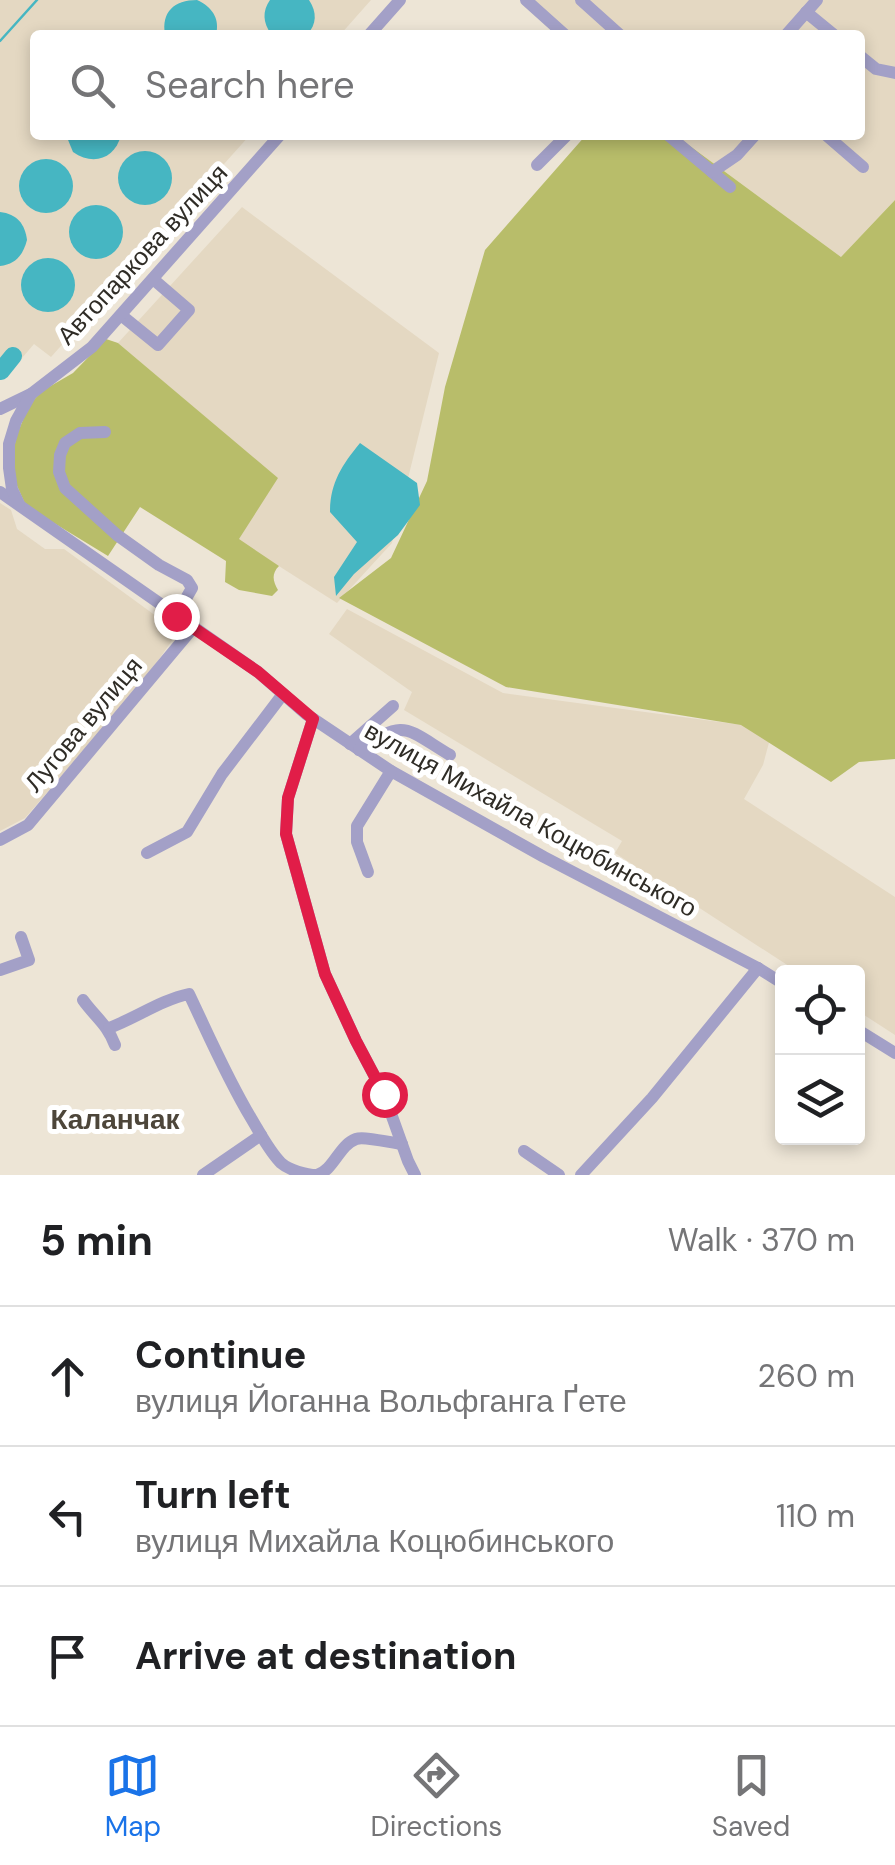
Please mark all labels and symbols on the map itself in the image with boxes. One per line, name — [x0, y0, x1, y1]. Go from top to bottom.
street label: Автопаркова вулиця — [50, 157, 235, 352]
route end — [154, 594, 200, 640]
street label: Лугова вулиця — [17, 650, 149, 799]
street label: вулиця Михайла Коцюбинського — [359, 714, 703, 925]
route start — [362, 1072, 408, 1118]
district label: Каланчак — [50, 1101, 181, 1138]

